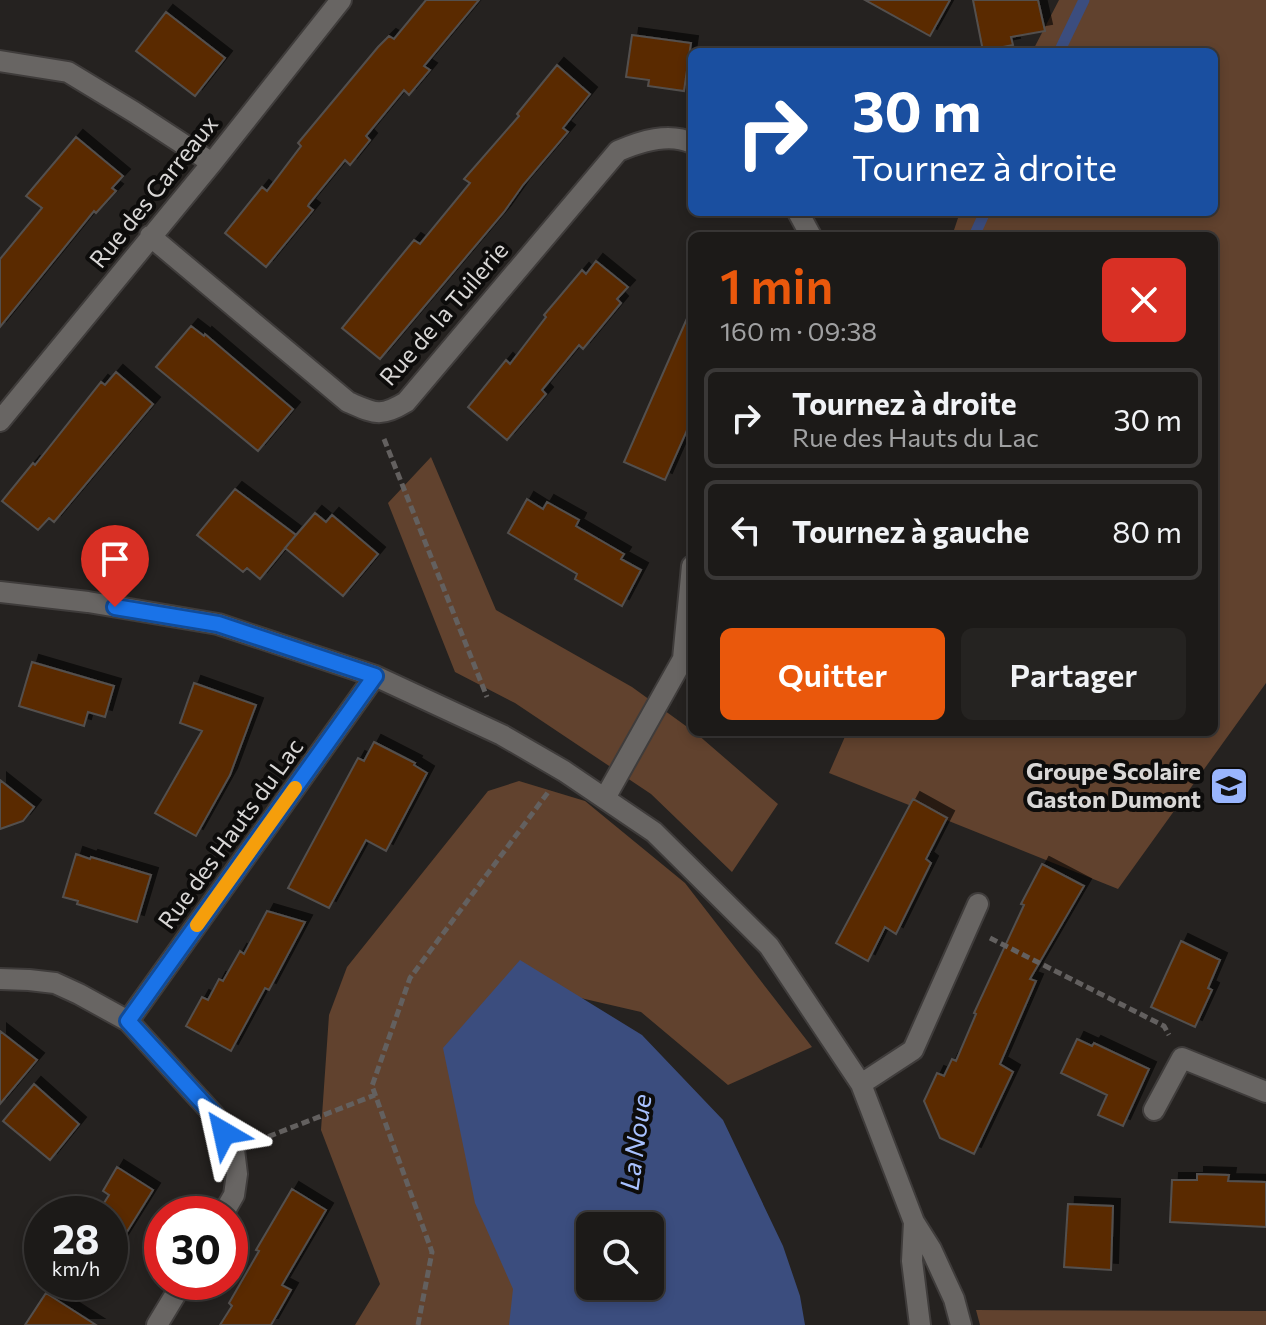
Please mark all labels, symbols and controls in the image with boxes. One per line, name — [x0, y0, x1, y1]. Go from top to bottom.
text: 30 m — [852, 75, 981, 144]
icon: right — [720, 80, 824, 184]
street label: Rue des Carreaux — [82, 109, 223, 273]
text: Tournez à droite — [852, 144, 1117, 188]
street label: Rue de la Tuilerie — [373, 235, 513, 391]
text: 1 min — [720, 255, 833, 314]
button: close — [1102, 258, 1186, 342]
text: 160 m · 09:38 — [720, 315, 877, 346]
text: Tournez à droite — [792, 384, 1016, 421]
icon: right — [724, 396, 768, 440]
text: 30 m — [1113, 400, 1182, 437]
text: Rue des Hauts du Lac — [792, 421, 1039, 452]
icon: left — [724, 508, 768, 552]
text: Tournez à gauche — [792, 512, 1029, 549]
text: 80 m — [1112, 512, 1182, 549]
pin — [81, 525, 149, 607]
icon: arrive — [93, 537, 137, 581]
button: Quitter — [720, 628, 945, 720]
button: Partager — [961, 628, 1186, 720]
street label: Rue des Hauts du Lac — [151, 732, 309, 934]
place label: Groupe Scolaire Gaston Dumont — [1026, 756, 1201, 813]
school or university icon: Groupe Scolaire Gaston Dumont — [1208, 765, 1250, 807]
position arrow — [182, 1091, 266, 1175]
water label: La Noue — [612, 1091, 657, 1192]
speed limit sign: 30 — [144, 1196, 248, 1300]
map controls — [576, 1212, 664, 1300]
button: search — [576, 1212, 664, 1300]
text: 28 — [52, 1213, 100, 1262]
text: km/h — [52, 1256, 100, 1280]

